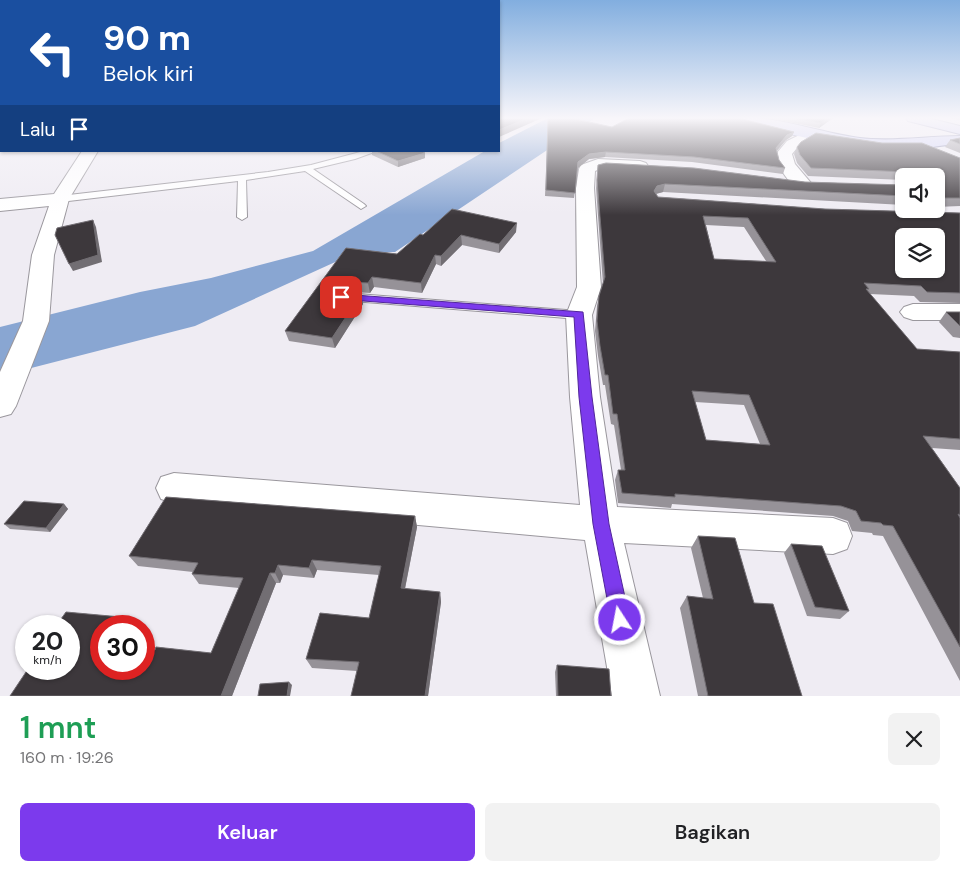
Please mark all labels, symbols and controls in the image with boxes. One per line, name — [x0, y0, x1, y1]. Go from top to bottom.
text: 90 m — [103, 15, 191, 61]
icon: left — [20, 20, 85, 85]
text: Belok kiri — [103, 59, 193, 88]
icon: arrive — [65, 115, 93, 143]
text: Lalu — [20, 117, 55, 142]
map controls — [895, 168, 945, 278]
button: sound — [895, 168, 945, 218]
button: layers — [895, 228, 945, 278]
pin — [320, 276, 362, 318]
icon: arrive — [327, 283, 355, 311]
position arrow — [593, 593, 645, 645]
speed limit sign: 30 — [90, 615, 155, 680]
text: 20 — [32, 625, 63, 658]
text: km/h — [33, 652, 62, 668]
text: 1 mnt — [20, 708, 96, 747]
button: close — [888, 713, 940, 765]
text: 160 m · 19:26 — [20, 747, 114, 768]
button: Keluar — [20, 803, 475, 861]
button: Bagikan — [485, 803, 940, 861]

